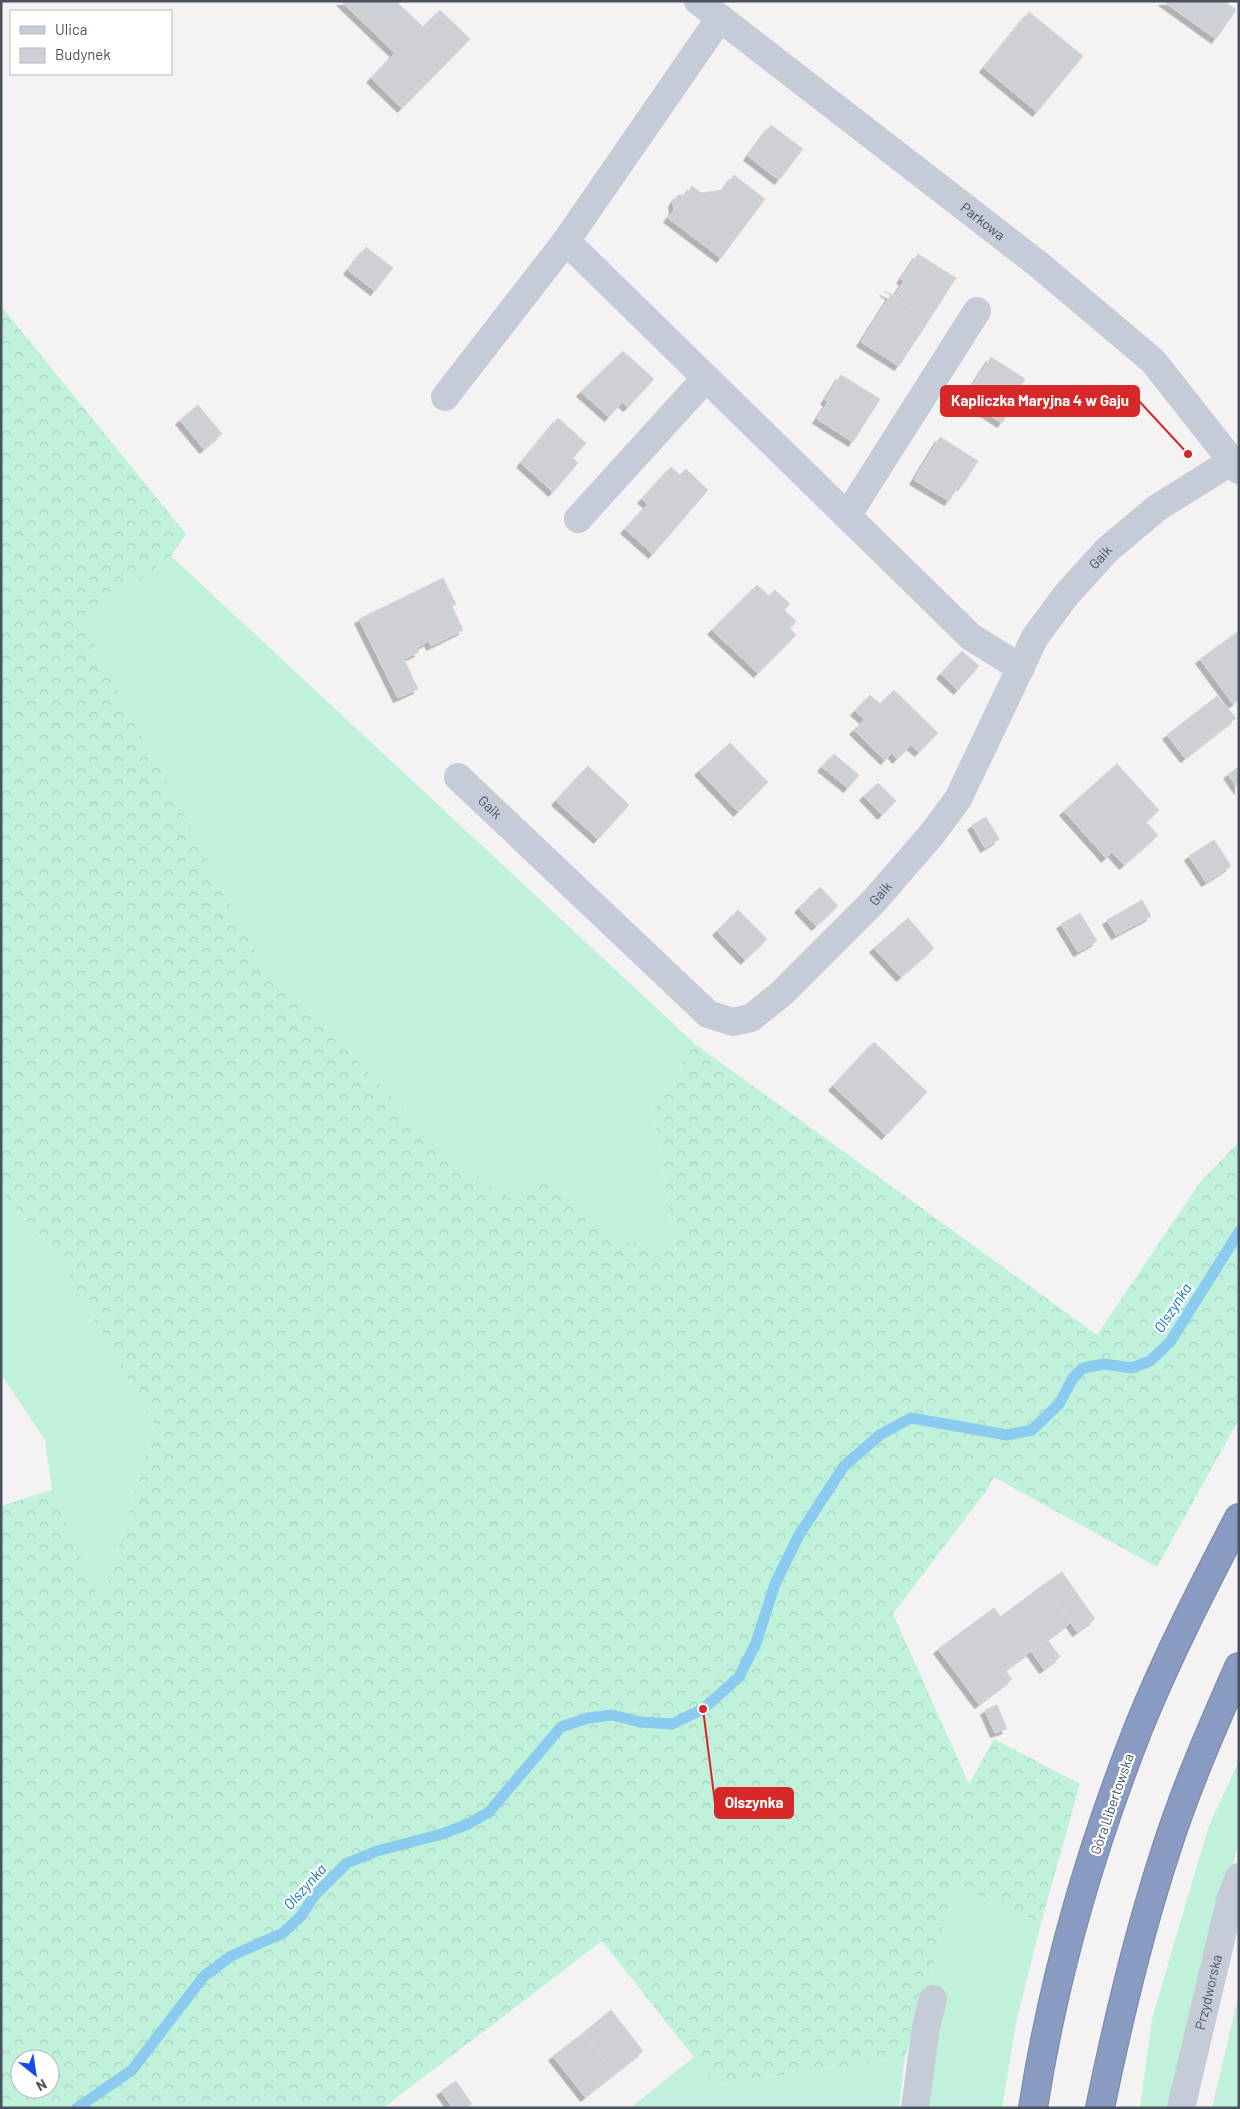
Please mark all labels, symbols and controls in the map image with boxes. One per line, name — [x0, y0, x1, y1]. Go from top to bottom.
legend — [10, 10, 172, 75]
text: Ulica — [55, 20, 87, 38]
text: Budynek — [55, 45, 111, 63]
street label: Parkowa — [957, 198, 1009, 243]
callout: Kapliczka Maryjna 4 w Gaju — [941, 386, 1139, 416]
text: Kapliczka Maryjna 4 w Gaju — [951, 391, 1129, 409]
street label: Gaik — [1085, 541, 1115, 572]
street label: Gaik — [475, 792, 506, 822]
street label: Gaik — [865, 878, 895, 909]
water label: Olszynka — [1150, 1279, 1195, 1336]
street label: Góra Libertowska — [1086, 1751, 1137, 1857]
callout: Olszynka — [715, 1788, 793, 1818]
text: Olszynka — [725, 1793, 783, 1811]
water label: Olszynka — [279, 1860, 330, 1913]
street label: Przydworska — [1191, 1953, 1225, 2031]
north arrow — [10, 2049, 60, 2099]
text: N — [33, 2076, 50, 2095]

